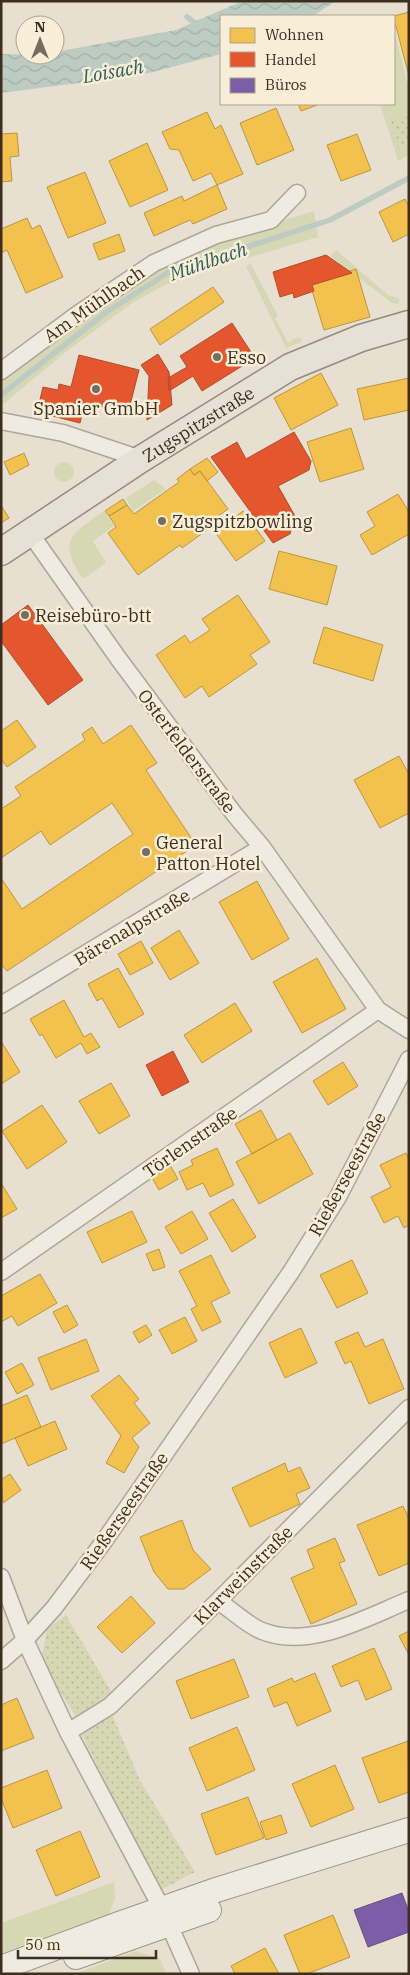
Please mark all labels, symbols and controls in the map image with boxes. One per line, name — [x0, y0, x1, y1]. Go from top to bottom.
north arrow — [15, 15, 65, 65]
legend — [220, 15, 395, 105]
text: N — [34, 18, 46, 36]
text: Wohnen — [265, 25, 324, 44]
text: Handel — [265, 50, 316, 69]
water label: Loisach — [80, 54, 146, 88]
text: Büros — [265, 75, 307, 94]
water label: Mühlbach — [165, 236, 250, 286]
street label: Am Mühlbach — [39, 261, 149, 347]
place label: Esso — [227, 346, 266, 369]
marker: Esso — [211, 351, 223, 363]
street label: Zugspitzstraße — [138, 381, 258, 467]
marker: Spanier GmbH — [90, 383, 102, 395]
place label: Spanier GmbH — [33, 397, 159, 420]
place label: Zugspitzbowling — [172, 510, 313, 533]
marker: Zugspitzbowling — [156, 515, 168, 527]
place label: Reisebüro-btt — [35, 604, 151, 627]
marker: Reisebüro-btt — [19, 609, 31, 621]
street label: Osterfelderstraße — [133, 684, 241, 818]
place label: General Patton Hotel — [156, 831, 261, 875]
marker: General Patton Hotel — [140, 846, 152, 858]
street label: Bärenalpstraße — [70, 883, 194, 971]
street label: Törlenstraße — [139, 1101, 241, 1183]
street label: Rießerseestraße — [303, 1108, 391, 1240]
street label: Rießerseestraße — [75, 1448, 173, 1574]
street label: Klarweinstraße — [188, 1520, 298, 1630]
scale bar — [18, 1928, 155, 1960]
text: 50 m — [25, 1935, 61, 1954]

